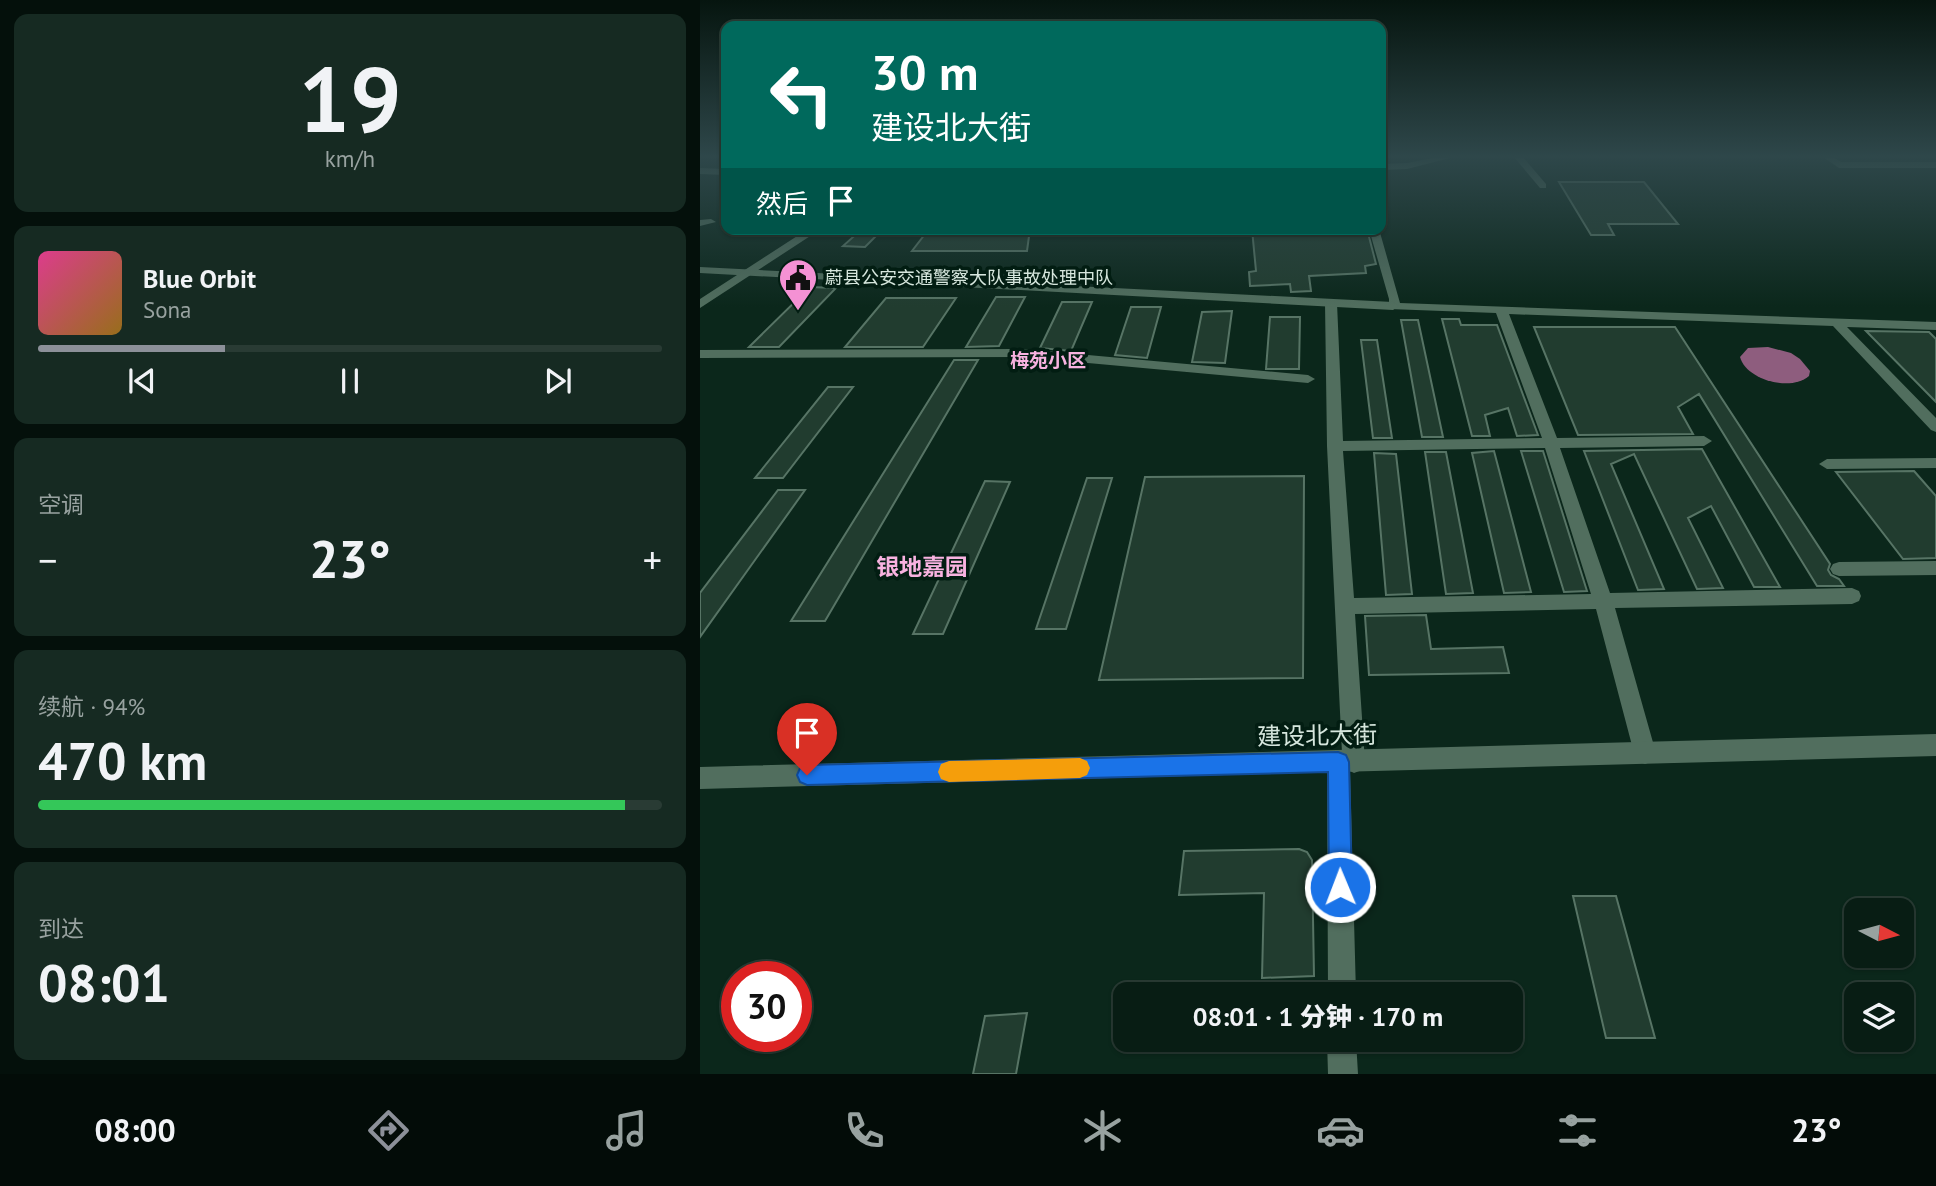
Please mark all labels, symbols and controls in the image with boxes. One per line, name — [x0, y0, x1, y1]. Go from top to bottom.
text: 19 — [298, 39, 402, 157]
text: 30 m — [871, 40, 978, 104]
icon: left — [756, 49, 847, 140]
text: 建设北大街 — [871, 106, 1031, 148]
text: km/h — [325, 144, 375, 173]
icon: arrive — [822, 182, 860, 220]
text: 然后 — [756, 187, 808, 220]
public building icon: 蔚县公安交通警察大队事故处理中队 — [777, 257, 819, 312]
text: Blue Orbit — [143, 262, 256, 295]
place label: 蔚县公安交通警察大队事故处理中队 — [825, 266, 1113, 289]
text: Sona — [143, 295, 192, 324]
district label: 梅苑小区 — [1010, 348, 1086, 372]
icon: previous — [123, 362, 161, 400]
icon: pause — [331, 362, 369, 400]
icon: next — [539, 362, 577, 400]
text: 空调 — [38, 490, 84, 519]
text: 23° — [309, 525, 391, 592]
text: − — [38, 535, 57, 584]
text: + — [643, 535, 662, 584]
district label: 银地嘉园 — [876, 552, 968, 581]
text: 续航 · 94% — [38, 692, 145, 721]
pin — [777, 703, 837, 775]
icon: arrive — [788, 714, 826, 752]
street label: 建设北大街 — [1257, 719, 1377, 752]
text: 470 km — [38, 727, 207, 794]
position arrow — [1303, 850, 1377, 924]
north arrow — [1844, 898, 1914, 968]
map controls — [1844, 898, 1914, 1052]
text: 到达 — [38, 914, 84, 943]
text: 08:01 — [38, 949, 170, 1016]
speed limit sign: 30 — [721, 961, 812, 1052]
button: layers — [1844, 982, 1914, 1052]
text: 08:01 · 1 分钟 · 170 m — [1193, 1000, 1443, 1033]
icon: directions — [364, 1106, 413, 1155]
icon: music — [602, 1106, 651, 1155]
icon: phone — [840, 1106, 889, 1155]
icon: climate — [1078, 1106, 1127, 1155]
icon: car — [1316, 1106, 1365, 1155]
icon: filters — [1553, 1106, 1602, 1155]
text: 08:00 — [94, 1109, 176, 1151]
text: 23° — [1791, 1109, 1842, 1151]

